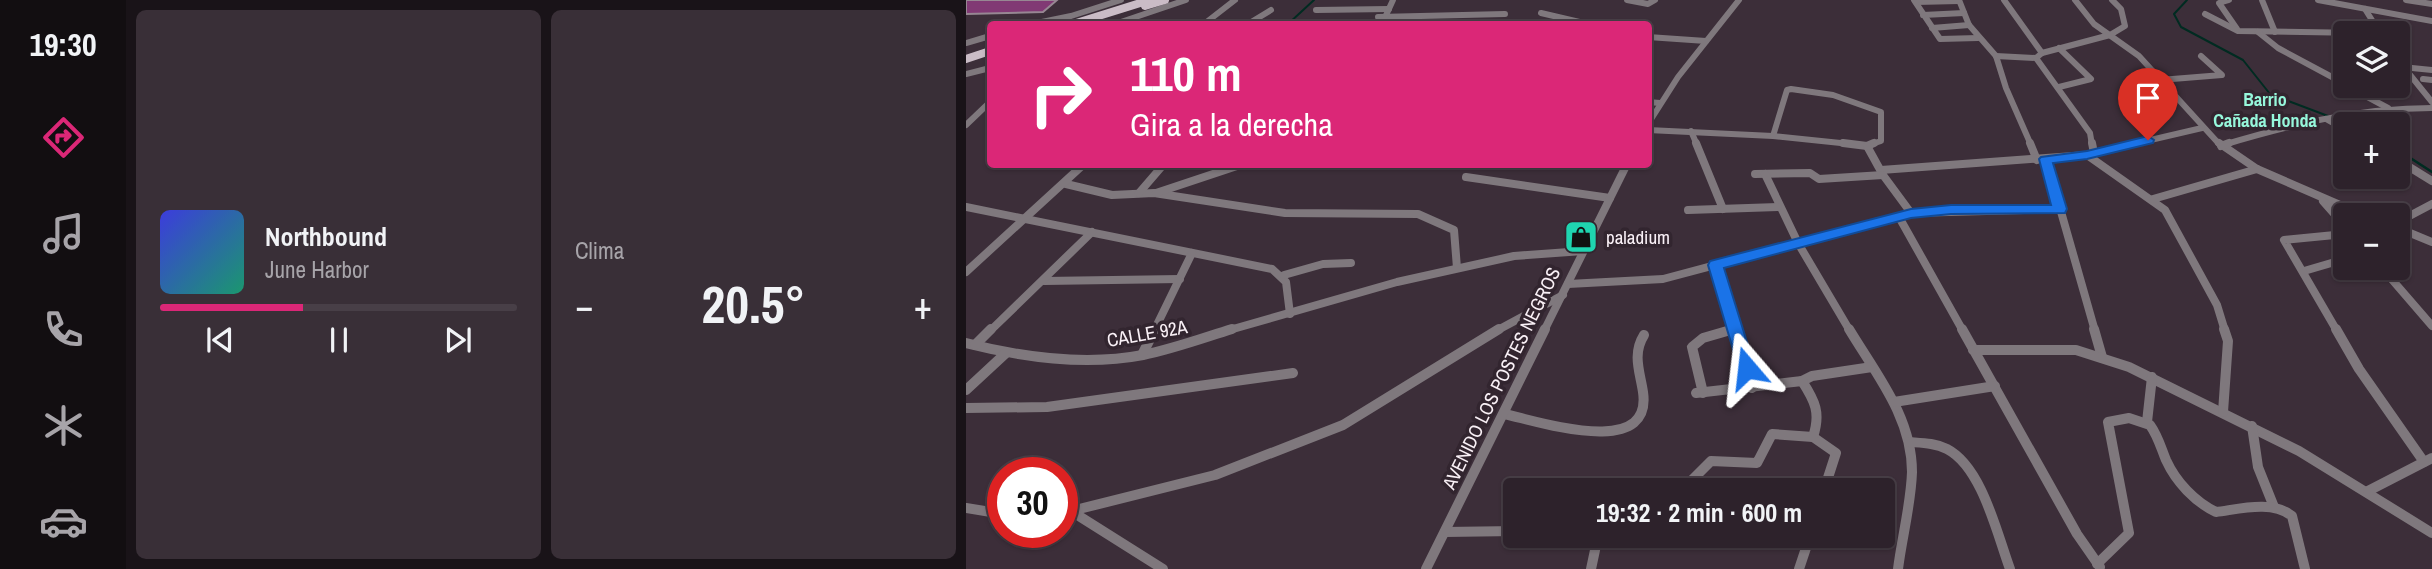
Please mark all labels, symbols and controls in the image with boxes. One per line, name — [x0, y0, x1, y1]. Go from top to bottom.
map controls — [2333, 21, 2410, 280]
button: layers — [2333, 21, 2410, 98]
text: 19:30 — [29, 23, 97, 66]
text: 110 m — [1130, 40, 1242, 106]
icon: right — [1015, 49, 1106, 140]
pin — [2118, 68, 2178, 140]
icon: arrive — [2129, 79, 2167, 117]
district label: Barrio Cañada Honda — [2213, 87, 2317, 133]
text: Gira a la derecha — [1130, 103, 1333, 146]
button: + — [2333, 112, 2410, 189]
icon: directions — [39, 113, 88, 162]
button: − — [2333, 203, 2410, 280]
icon: music — [39, 209, 88, 258]
shop icon: paladium — [1562, 218, 1600, 256]
text: Northbound — [265, 219, 387, 254]
place label: paladium — [1606, 224, 1670, 250]
text: Clima — [575, 235, 624, 266]
text: June Harbor — [265, 254, 369, 285]
street label: AVENIDO LOS POSTES NEGROS — [1435, 263, 1566, 494]
text: 20.5° — [702, 269, 805, 339]
text: − — [575, 280, 593, 331]
text: + — [914, 280, 932, 331]
icon: phone — [39, 305, 88, 354]
street label: CALLE 92A — [1105, 313, 1190, 353]
icon: previous — [201, 321, 239, 359]
icon: pause — [320, 321, 358, 359]
icon: next — [439, 321, 477, 359]
position arrow — [1710, 331, 1784, 405]
icon: climate — [39, 401, 88, 450]
speed limit sign: 30 — [987, 457, 1078, 548]
text: 19:32 · 2 min · 600 m — [1596, 495, 1802, 530]
icon: car — [39, 497, 88, 546]

